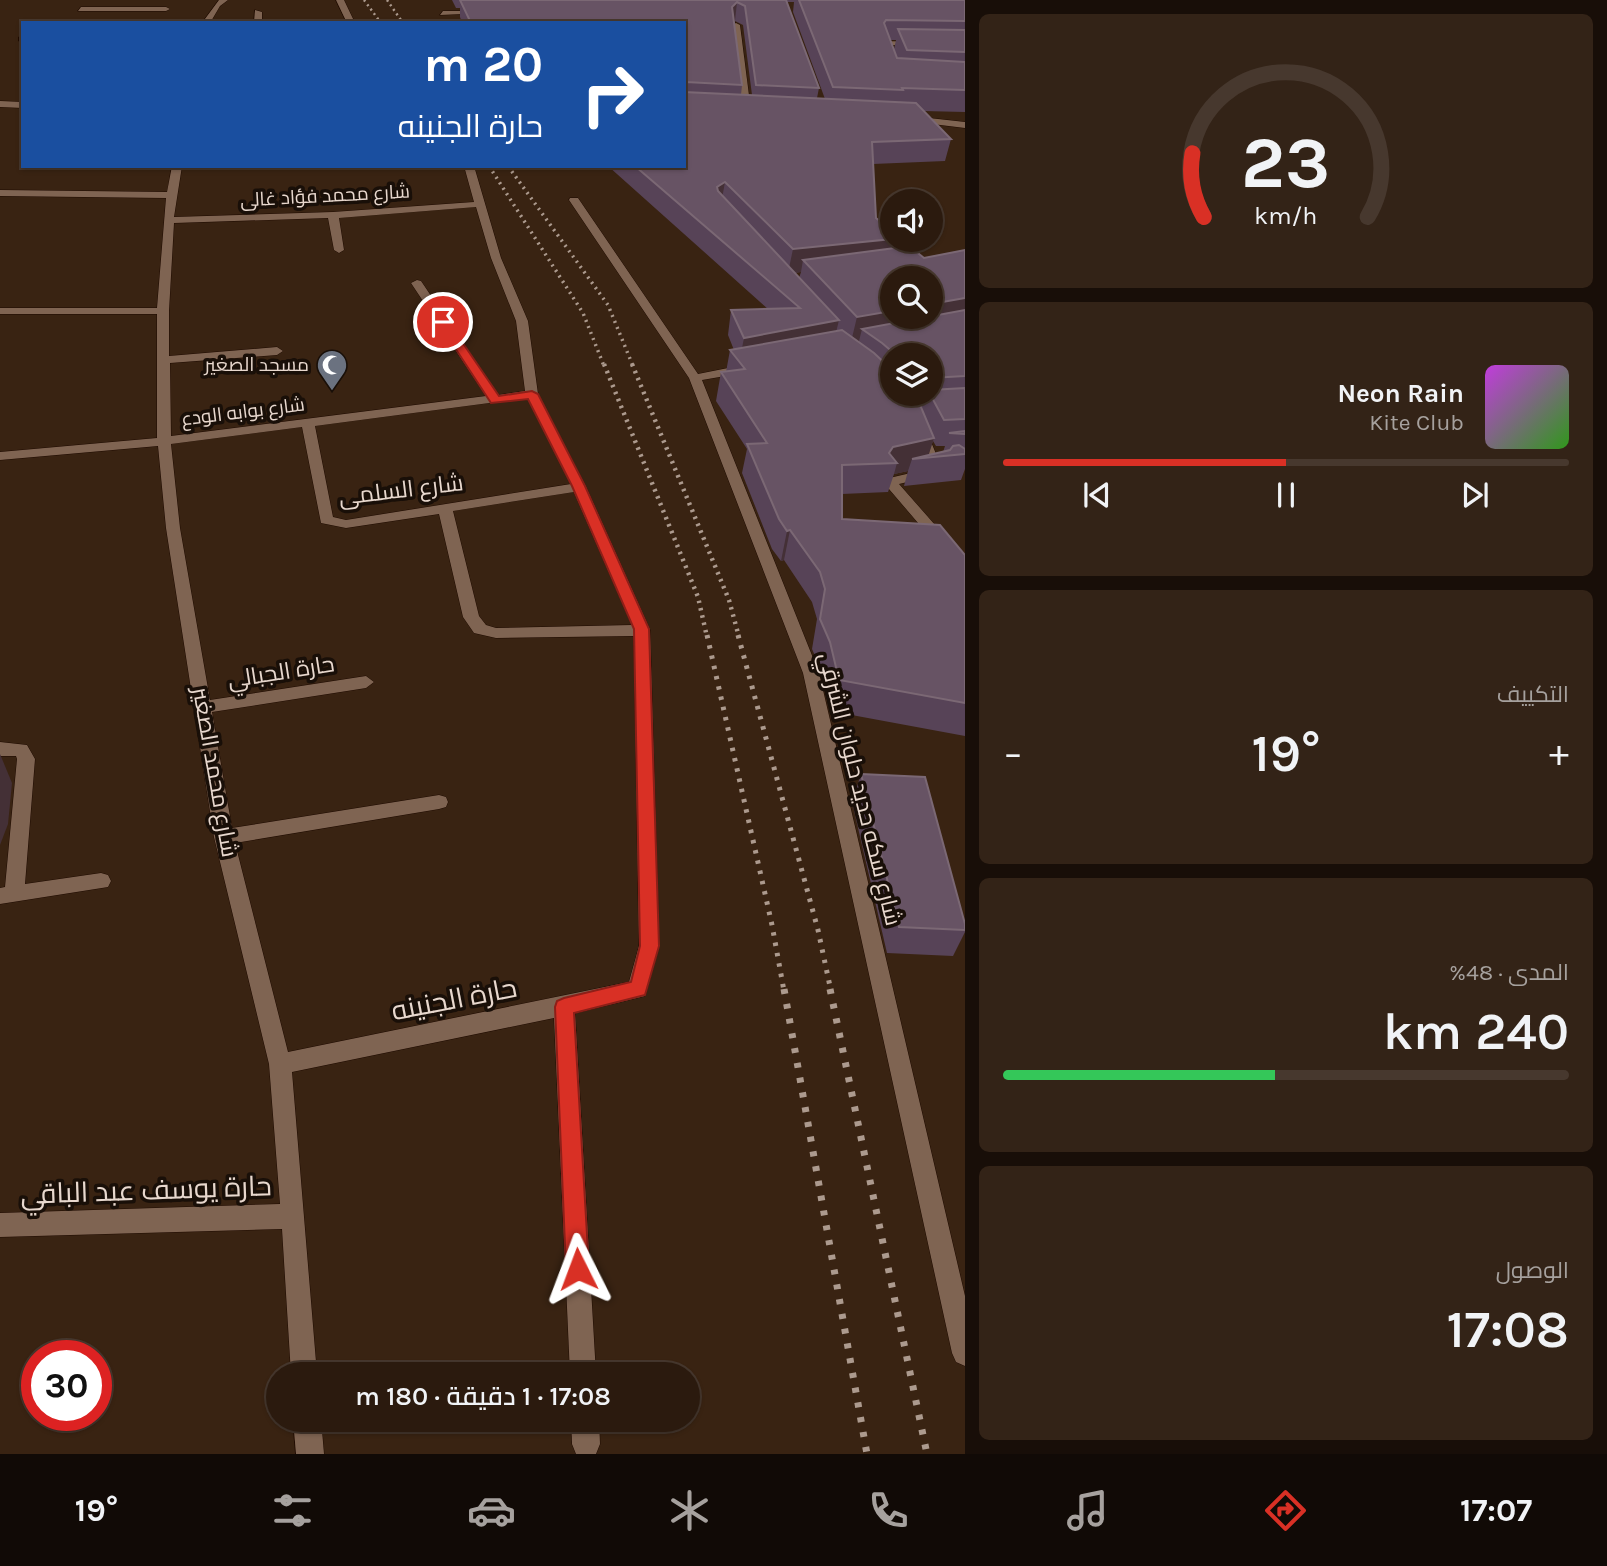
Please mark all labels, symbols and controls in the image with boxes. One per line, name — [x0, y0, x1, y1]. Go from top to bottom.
text: 20 m — [423, 36, 543, 93]
icon: right — [567, 49, 658, 140]
text: حارة الجنينه — [398, 108, 543, 145]
text: 23 — [1241, 120, 1331, 205]
street label: شارع محمد فؤاد غالى — [240, 181, 411, 213]
map controls — [880, 189, 943, 406]
button: sound — [880, 189, 943, 252]
text: km/h — [1254, 201, 1318, 230]
button: search — [880, 266, 943, 329]
pin — [413, 292, 473, 352]
icon: arrive — [424, 303, 462, 341]
button: layers — [880, 343, 943, 406]
mosque icon: مسجد الصغير — [315, 348, 349, 392]
place label: مسجد الصغير — [203, 354, 309, 376]
text: Neon Rain — [1337, 378, 1464, 409]
street label: شارع بوابه الودع — [180, 394, 306, 432]
text: Kite Club — [1369, 409, 1464, 436]
street label: شارع السلمى — [337, 469, 465, 513]
icon: previous — [1078, 476, 1116, 514]
icon: pause — [1267, 476, 1305, 514]
icon: next — [1456, 476, 1494, 514]
street label: حارة الجبالي — [226, 650, 337, 698]
street label: شارع سكه حديد حلوان الشرقي — [809, 650, 907, 929]
text: التكييف — [1497, 681, 1569, 708]
street label: شارع محمد الصغير — [184, 683, 243, 860]
text: 19° — [1252, 723, 1320, 784]
text: − — [1003, 731, 1023, 776]
text: + — [1549, 731, 1569, 776]
text: المدى · 48% — [1449, 959, 1569, 986]
street label: حارة الجنينه — [388, 971, 520, 1027]
text: 240 km — [1383, 1001, 1569, 1062]
street label: حارة يوسف عبد الباقي — [20, 1169, 272, 1216]
position arrow — [541, 1232, 615, 1306]
text: الوصول — [1496, 1257, 1569, 1284]
text: 17:08 — [1446, 1299, 1569, 1360]
speed limit sign: 30 — [21, 1340, 112, 1431]
text: 17:08 · 1 دقيقة · 180 m — [355, 1381, 611, 1412]
icon: filters — [268, 1486, 317, 1535]
icon: car — [467, 1486, 516, 1535]
icon: climate — [665, 1486, 714, 1535]
icon: phone — [864, 1486, 913, 1535]
icon: music — [1063, 1486, 1112, 1535]
icon: directions — [1261, 1486, 1310, 1535]
text: 19° — [75, 1492, 118, 1529]
text: 17:07 — [1460, 1492, 1532, 1529]

